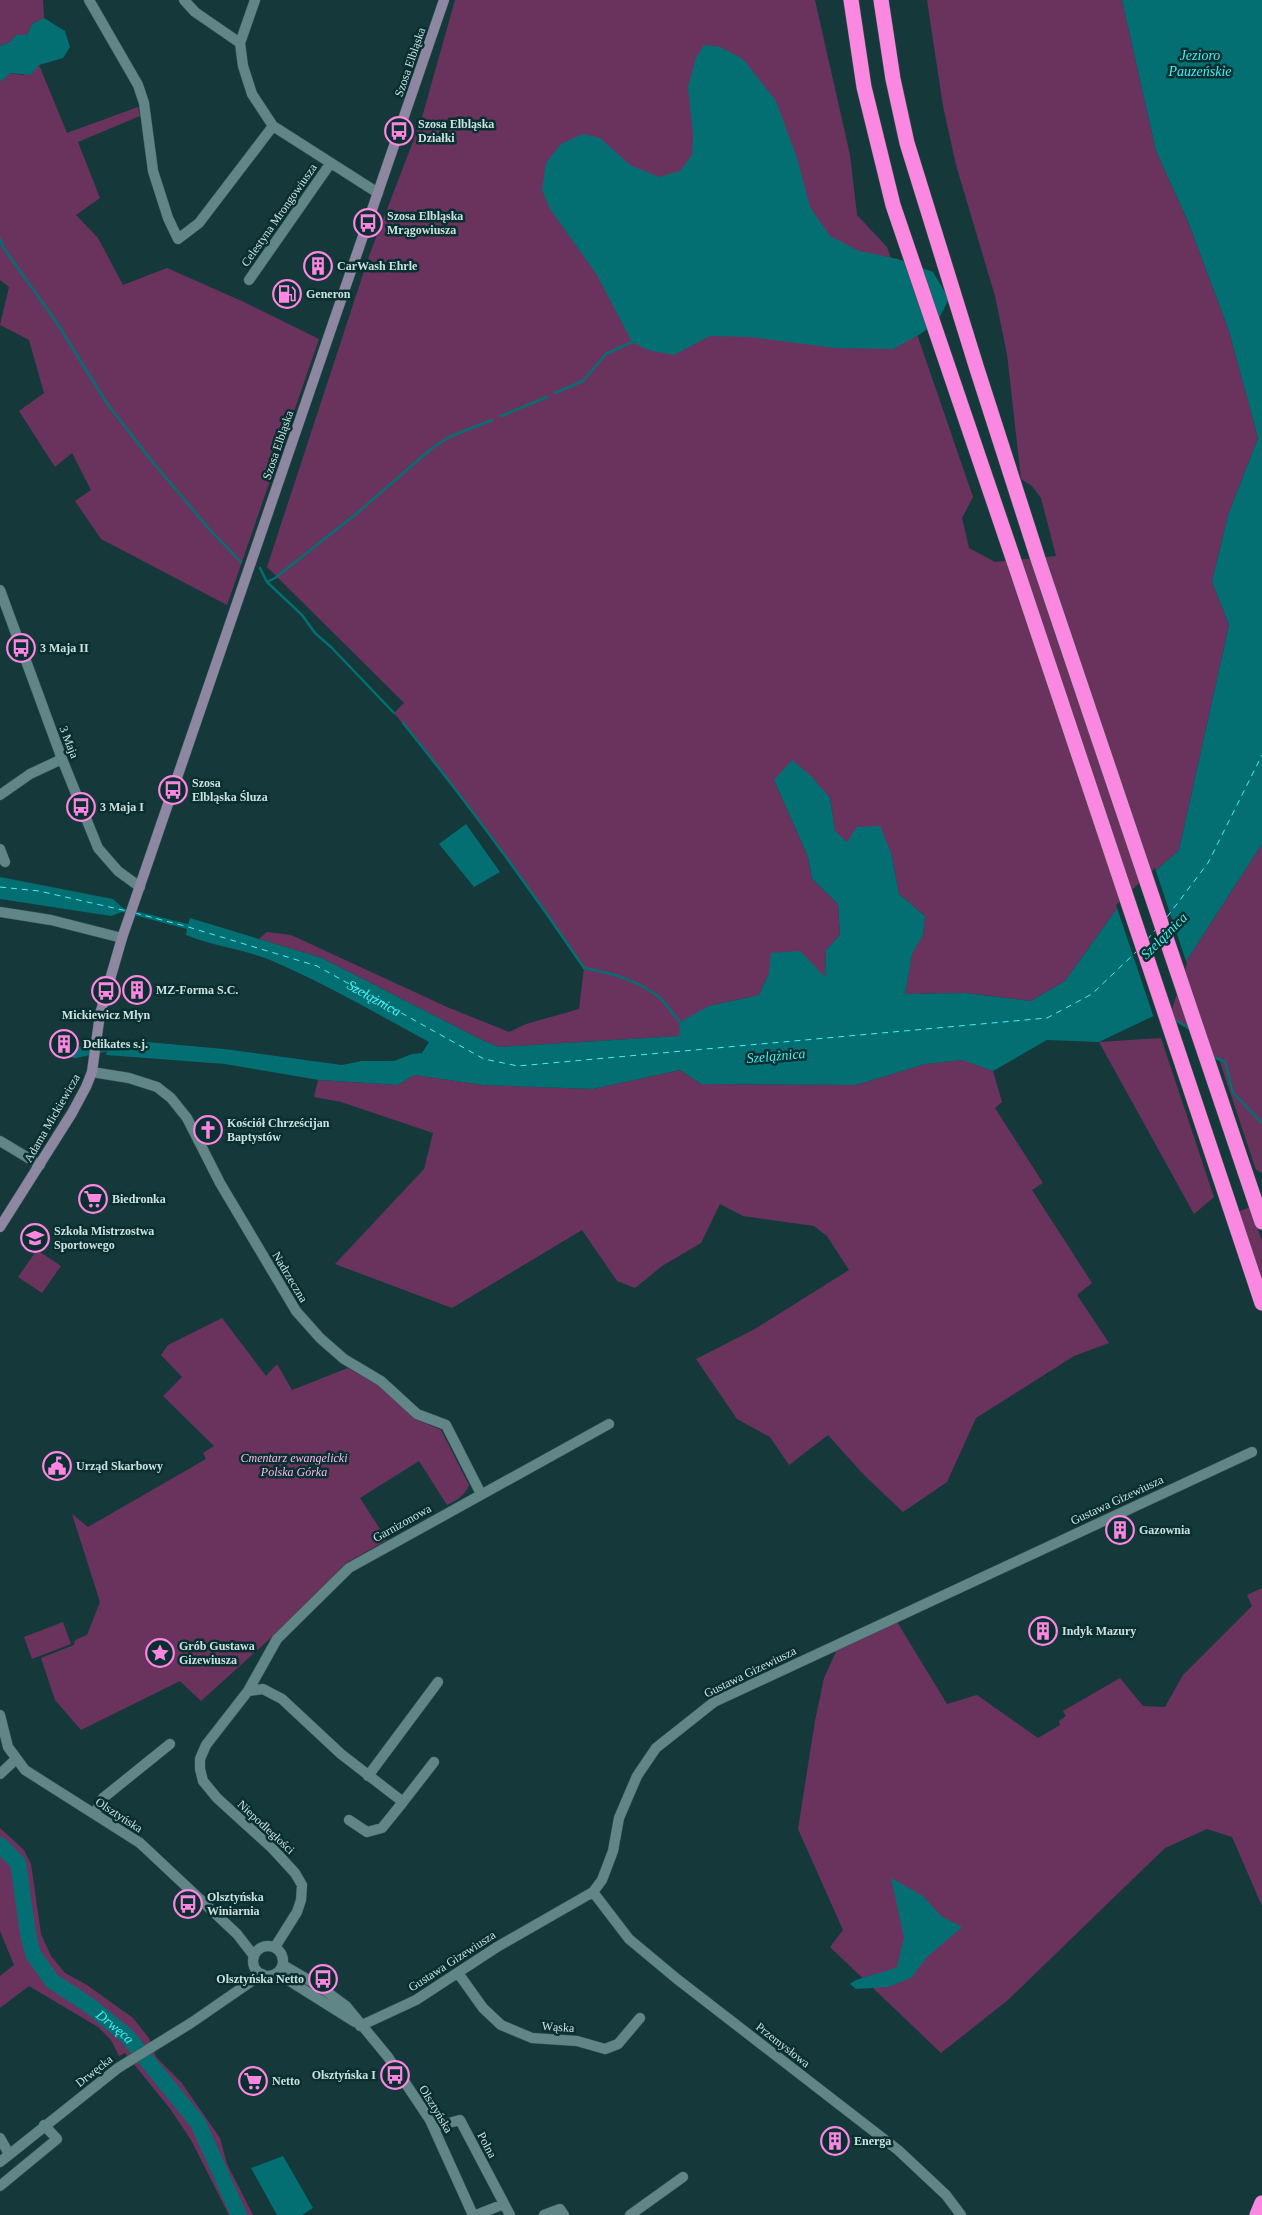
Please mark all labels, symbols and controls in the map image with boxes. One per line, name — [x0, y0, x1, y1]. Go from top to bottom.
street label: Szosa Elbląska — [392, 25, 429, 98]
water label: Jezioro Pauzeńskie — [1168, 48, 1231, 79]
bus stop icon: Szosa Elbląska Działki — [384, 116, 414, 146]
place label: Szosa Elbląska Działki — [418, 117, 494, 145]
street label: Celestyna Mrongowiusza — [238, 160, 320, 269]
bus stop icon: Szosa Elbląska Mrągowiusza — [353, 208, 383, 238]
place label: Szosa Elbląska Mrągowiusza — [387, 209, 463, 237]
building icon: CarWash Ehrle — [303, 251, 333, 281]
place label: CarWash Ehrle — [337, 259, 418, 273]
fuel station icon: Generon — [272, 279, 302, 309]
place label: Generon — [306, 287, 351, 301]
street label: Szosa Elbląska — [260, 408, 297, 481]
bus stop icon: 3 Maja II — [6, 633, 36, 663]
place label: 3 Maja II — [40, 641, 89, 655]
street label: 3 Maja — [56, 724, 82, 761]
bus stop icon: Szosa Elbląska Śluza — [158, 775, 188, 805]
place label: Szosa Elbląska Śluza — [192, 776, 268, 804]
bus stop icon: 3 Maja I — [66, 792, 96, 822]
place label: 3 Maja I — [100, 800, 144, 814]
water label: Szelążnica — [1138, 910, 1190, 962]
building icon: MZ-Forma S.C. — [122, 975, 152, 1005]
bus stop icon: Mickiewicz Młyn — [91, 976, 121, 1006]
water label: Szelążnica — [345, 977, 404, 1019]
place label: MZ-Forma S.C. — [156, 983, 238, 997]
place label: Mickiewicz Młyn — [62, 1008, 150, 1022]
building icon: Delikates s.j. — [49, 1029, 79, 1059]
place label: Delikates s.j. — [83, 1037, 148, 1051]
water label: Szelążnica — [746, 1046, 806, 1066]
street label: Adama Mickiewicza — [21, 1071, 83, 1165]
church icon: Kościół Chrześcijan Baptystów — [193, 1115, 223, 1145]
place label: Kościół Chrześcijan Baptystów — [227, 1116, 330, 1144]
supermarket icon: Biedronka — [78, 1184, 108, 1214]
place label: Biedronka — [112, 1192, 166, 1206]
school or university icon: Szkoła Mistrzostwa Sportowego — [20, 1223, 50, 1253]
place label: Szkoła Mistrzostwa Sportowego — [54, 1224, 154, 1252]
street label: Nadrzeczna — [269, 1249, 311, 1305]
public building icon: Urząd Skarbowy — [42, 1451, 72, 1481]
park label: Cmentarz ewangelicki Polska Górka — [241, 1451, 347, 1479]
place label: Urząd Skarbowy — [76, 1459, 163, 1473]
street label: Gustawa Gizewiusza — [1068, 1472, 1166, 1528]
street label: Garnizonowa — [370, 1501, 434, 1545]
building icon: Gazownia — [1105, 1515, 1135, 1545]
place label: Gazownia — [1139, 1523, 1190, 1537]
building icon: Indyk Mazury — [1028, 1616, 1058, 1646]
place label: Indyk Mazury — [1062, 1624, 1136, 1638]
place icon: Grób Gustawa Gizewiusza — [145, 1638, 175, 1668]
place label: Grób Gustawa Gizewiusza — [179, 1639, 255, 1667]
street label: Gustawa Gizewiusza — [702, 1643, 799, 1700]
street label: Olsztyńska — [93, 1795, 146, 1836]
street label: Niepodległości — [235, 1797, 298, 1857]
bus stop icon: Olsztyńska Winiarnia — [173, 1889, 203, 1919]
place label: Olsztyńska Winiarnia — [207, 1890, 264, 1918]
street label: Gustawa Gizewiusza — [406, 1927, 499, 1994]
bus stop icon: Olsztyńska Netto — [308, 1964, 338, 1994]
place label: Olsztyńska Netto — [216, 1972, 304, 1986]
water label: Drwęca — [93, 2006, 137, 2046]
street label: Wąska — [541, 2019, 575, 2035]
street label: Przemysłowa — [753, 2020, 813, 2071]
street label: Drwęcka — [73, 2052, 116, 2090]
bus stop icon: Olsztyńska I — [380, 2060, 410, 2090]
supermarket icon: Netto — [238, 2066, 268, 2096]
place label: Olsztyńska I — [312, 2068, 376, 2082]
place label: Netto — [272, 2074, 300, 2088]
street label: Olsztyńska — [416, 2083, 456, 2136]
building icon: Energa — [820, 2126, 850, 2156]
street label: Polna — [474, 2130, 500, 2161]
place label: Energa — [854, 2134, 891, 2148]

